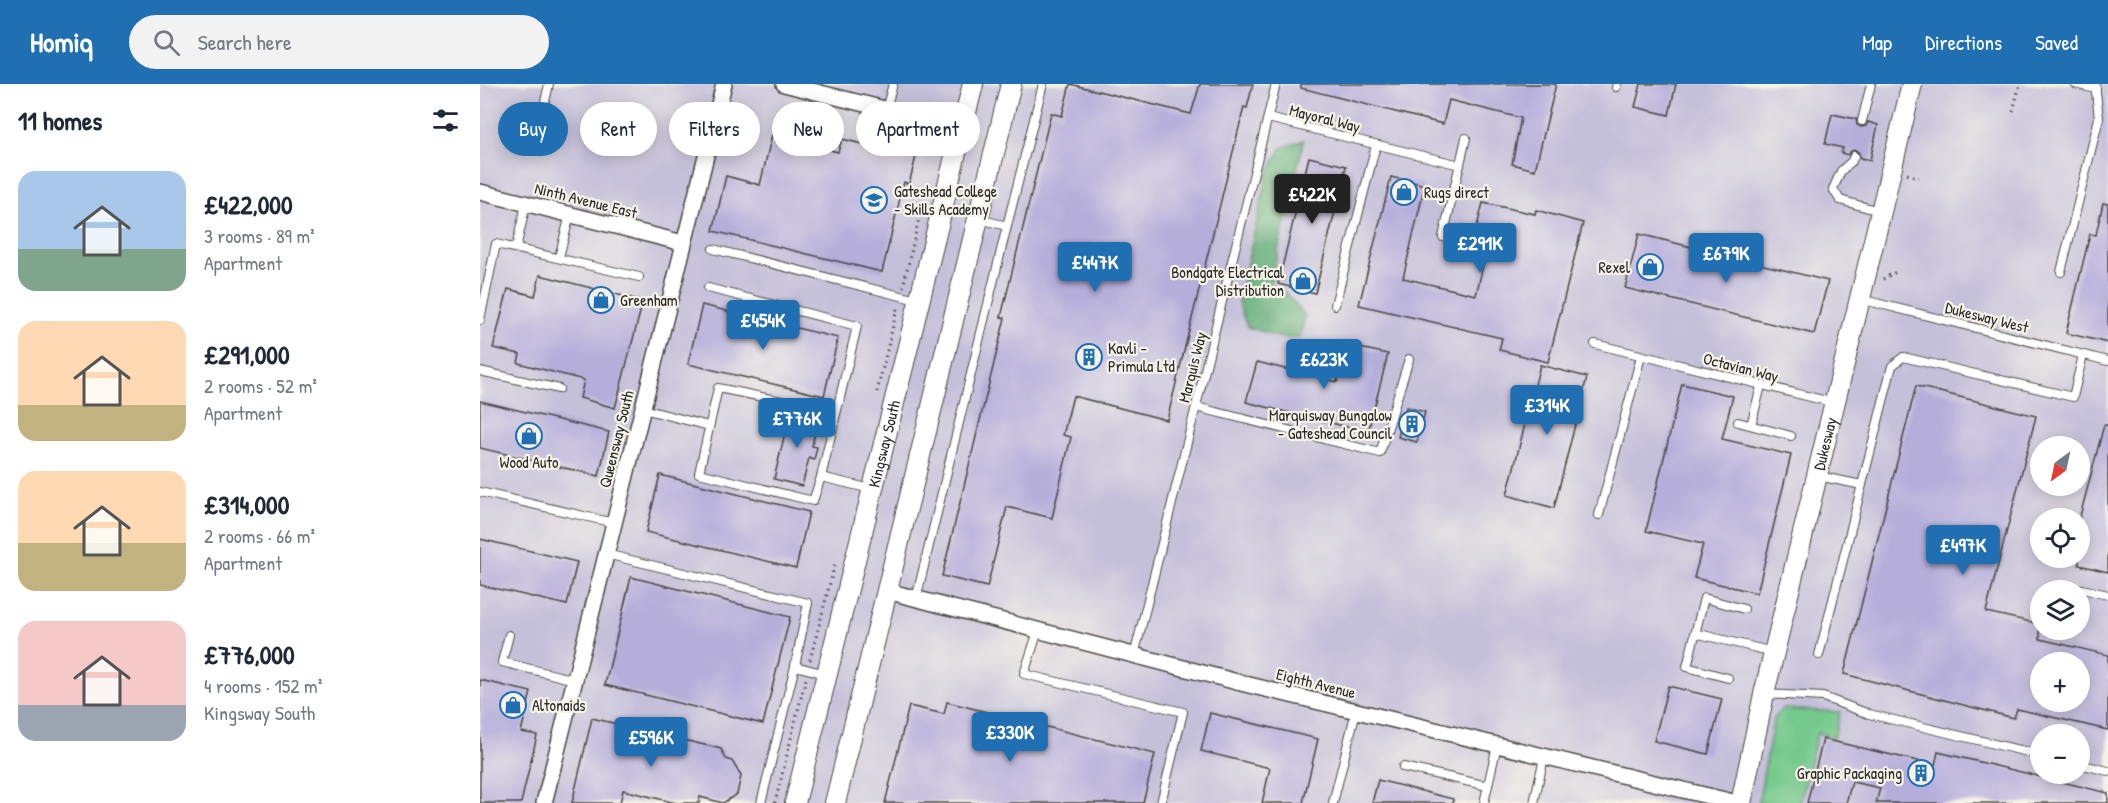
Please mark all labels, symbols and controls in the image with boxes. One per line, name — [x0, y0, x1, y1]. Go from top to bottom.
search box — [129, 15, 549, 69]
text: Homiq — [30, 23, 93, 61]
icon: search — [150, 26, 183, 59]
text: Search here — [198, 27, 292, 57]
text: Map — [1862, 28, 1892, 57]
text: Directions — [1925, 28, 2002, 57]
text: Saved — [2035, 28, 2078, 57]
street label: Mayoral Way — [1287, 99, 1363, 137]
chip: Buy — [498, 102, 568, 156]
chip: Rent — [580, 102, 657, 156]
chip: Filters — [669, 102, 760, 156]
chip: New — [772, 102, 844, 156]
chip: Apartment — [856, 102, 980, 156]
text: 11 homes — [18, 103, 102, 138]
icon: filters — [429, 104, 462, 137]
pin: £422K — [1270, 174, 1354, 225]
street label: Ninth Avenue East — [533, 177, 640, 223]
shop icon: Rugs direct — [1389, 177, 1419, 207]
place label: Gateshead College - Skills Academy — [894, 180, 998, 220]
text: £422K — [1288, 180, 1336, 207]
place label: Rugs direct — [1424, 181, 1489, 203]
school or university icon: Gateshead College - Skills Academy — [859, 185, 889, 215]
text: £422,000 — [204, 187, 293, 222]
icon: home — [66, 195, 138, 267]
text: 3 rooms · 89 m² — [204, 222, 315, 249]
pin: £291K — [1438, 223, 1522, 274]
text: £291K — [1457, 229, 1503, 256]
pin: £679K — [1684, 233, 1768, 284]
text: £679K — [1703, 239, 1749, 266]
pin: £447K — [1053, 242, 1137, 293]
text: £447K — [1072, 248, 1118, 275]
text: Apartment — [204, 249, 282, 276]
shop icon: Rexel — [1635, 252, 1665, 282]
place label: Rexel — [1599, 256, 1631, 278]
place label: Bondgate Electrical Distribution — [1171, 261, 1285, 301]
shop icon: Bondgate Electrical Distribution — [1288, 266, 1318, 296]
shop icon: Greenham — [586, 285, 616, 315]
place label: Greenham — [620, 289, 678, 311]
street label: Dukesway West — [1943, 296, 2031, 338]
pin: £454K — [721, 300, 805, 351]
text: £454K — [741, 306, 785, 333]
street label: Marquis Way — [1173, 329, 1211, 405]
text: £291,000 — [204, 337, 290, 372]
place label: Kavli - Primula Ltd — [1108, 337, 1175, 377]
pin: £623K — [1282, 339, 1366, 390]
building icon: Kavli - Primula Ltd — [1074, 342, 1104, 372]
icon: home — [66, 345, 138, 417]
text: £623K — [1300, 345, 1348, 372]
street label: Octavian Way — [1701, 347, 1781, 387]
text: 2 rooms · 52 m² — [204, 372, 317, 399]
pin: £314K — [1505, 385, 1589, 436]
street label: Queensway South — [593, 388, 639, 490]
text: £314K — [1524, 391, 1570, 418]
pin: £776K — [755, 398, 839, 449]
street label: Kingsway South — [863, 398, 905, 490]
text: Apartment — [204, 399, 282, 426]
text: £776K — [772, 404, 822, 431]
place label: Marquisway Bungalow - Gateshead Council — [1269, 404, 1393, 444]
building icon: Marquisway Bungalow - Gateshead Council — [1397, 409, 1427, 439]
street label: Dukesway — [1808, 415, 1842, 472]
shop icon: Wood Auto — [514, 421, 544, 451]
north arrow — [2030, 436, 2090, 496]
map controls — [2030, 436, 2090, 784]
place label: Wood Auto — [500, 451, 559, 473]
text: £314,000 — [204, 487, 289, 522]
icon: home — [66, 495, 138, 567]
button: locate — [2030, 508, 2090, 568]
text: 2 rooms · 66 m² — [204, 522, 315, 549]
pin: £497K — [1921, 525, 2005, 576]
text: £497K — [1940, 531, 1986, 558]
text: Apartment — [204, 549, 282, 576]
button: layers — [2030, 580, 2090, 640]
text: £776,000 — [204, 637, 295, 672]
icon: home — [66, 645, 138, 717]
button: + — [2030, 652, 2090, 712]
street label: Eighth Avenue — [1274, 663, 1359, 704]
text: 4 rooms · 152 m² — [204, 672, 322, 699]
shop icon: Altonaids — [498, 690, 528, 720]
place label: Altonaids — [532, 694, 586, 716]
text: Kingsway South — [204, 699, 315, 726]
pin: £330K — [968, 712, 1052, 763]
pin: £596K — [609, 717, 693, 768]
text: £330K — [986, 718, 1034, 745]
text: £596K — [628, 723, 674, 750]
button: − — [2030, 724, 2090, 784]
building icon: Graphic Packaging — [1906, 758, 1936, 788]
place label: Graphic Packaging — [1797, 762, 1902, 784]

